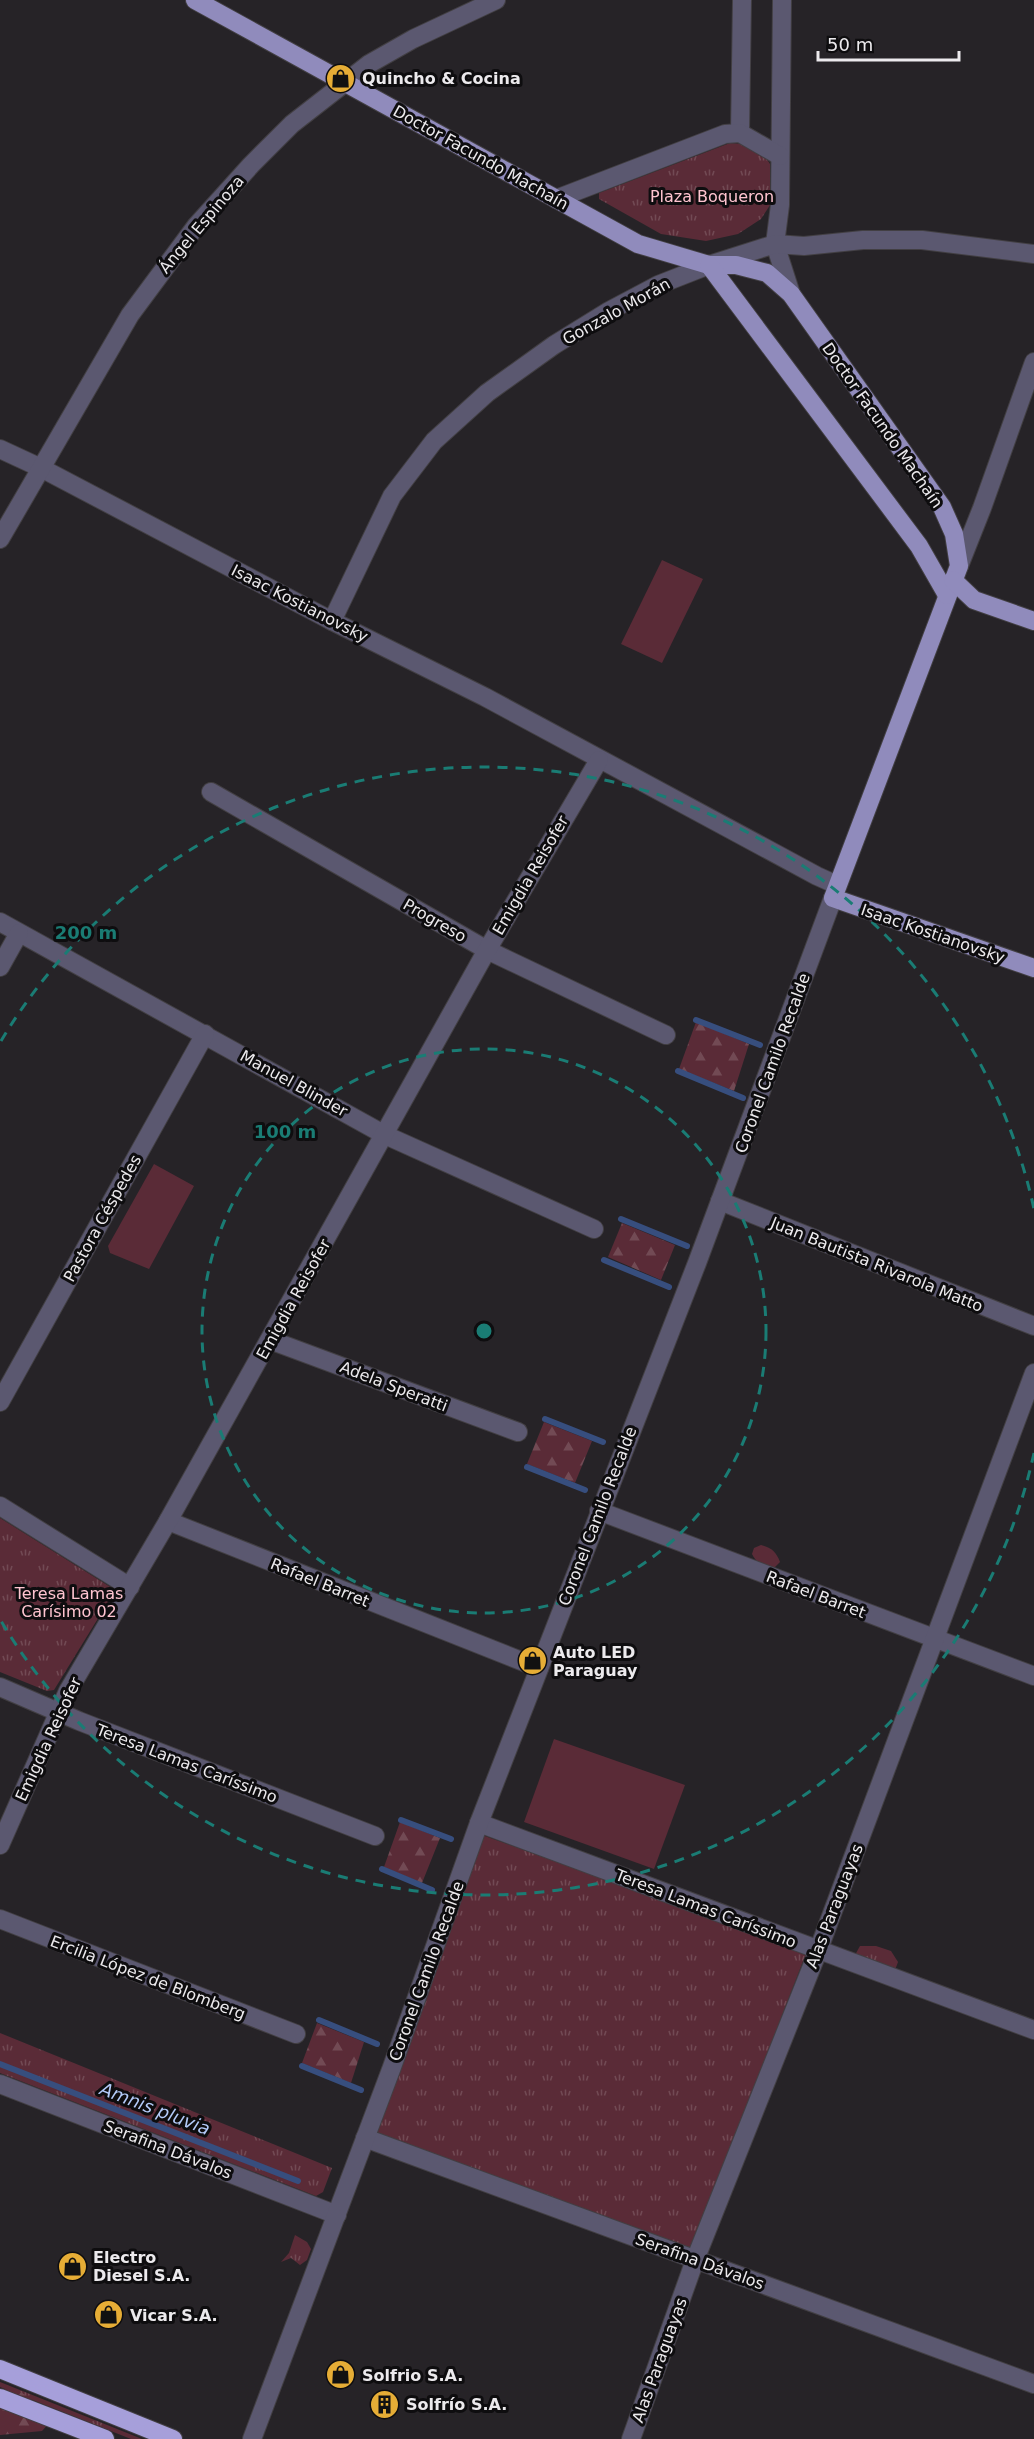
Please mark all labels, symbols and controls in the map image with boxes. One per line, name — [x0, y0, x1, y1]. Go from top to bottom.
scale bar — [818, 24, 959, 62]
text: 50 m — [827, 34, 873, 55]
shop icon: Quincho & Cocina — [325, 62, 357, 94]
place label: Quincho & Cocina — [362, 69, 521, 88]
street label: Doctor Facundo Machaín — [390, 101, 572, 214]
street label: Ángel Espinoza — [155, 172, 248, 277]
park label: Plaza Boqueron — [650, 187, 774, 206]
street label: Gonzalo Morán — [559, 274, 673, 349]
street label: Doctor Facundo Machaín — [818, 339, 947, 512]
street label: Isaac Kostianovsky — [228, 561, 371, 646]
street label: Emigdia Reisofer — [489, 812, 573, 938]
street label: Progreso — [400, 895, 470, 946]
street label: Isaac Kostianovsky — [858, 900, 1007, 967]
text: 200 m — [55, 922, 117, 943]
street label: Coronel Camilo Recalde — [731, 971, 814, 1156]
street label: Manuel Blinder — [237, 1046, 351, 1121]
text: 100 m — [254, 1121, 316, 1142]
street label: Pastora Céspedes — [60, 1151, 145, 1285]
street label: Juan Bautista Rivarola Matto — [767, 1213, 986, 1316]
street label: Emigdia Reisofer — [252, 1235, 335, 1363]
centre of rings — [474, 1321, 494, 1341]
street label: Adela Speratti — [337, 1357, 450, 1416]
street label: Coronel Camilo Recalde — [555, 1424, 640, 1608]
street label: Rafael Barret — [268, 1554, 372, 1611]
street label: Rafael Barret — [763, 1567, 868, 1622]
park label: Teresa Lamas Carísimo 02 — [14, 1584, 123, 1621]
place label: Auto LED Paraguay — [553, 1643, 638, 1680]
shop icon: Auto LED Paraguay — [516, 1645, 548, 1677]
street label: Emigdia Reisofer — [11, 1674, 86, 1804]
street label: Teresa Lamas Caríssimo — [93, 1720, 280, 1807]
street label: Alas Paraguayas — [802, 1841, 867, 1971]
street label: Teresa Lamas Caríssimo — [612, 1865, 799, 1952]
street label: Coronel Camilo Recalde — [385, 1879, 468, 2064]
street label: Ercilia López de Blomberg — [48, 1931, 248, 2024]
water label: Amnis pluvia — [96, 2078, 213, 2139]
street label: Serafina Dávalos — [101, 2116, 234, 2183]
street label: Serafina Dávalos — [633, 2229, 767, 2294]
place label: Electro Diesel S.A. — [93, 2248, 190, 2285]
shop icon: Electro Diesel S.A. — [56, 2250, 88, 2282]
street label: Alas Paraguayas — [628, 2295, 691, 2425]
shop icon: Vicar S.A. — [93, 2299, 125, 2331]
place label: Vicar S.A. — [130, 2306, 218, 2325]
shop icon: Solfrio S.A. — [325, 2359, 357, 2391]
place label: Solfrio S.A. — [362, 2366, 463, 2385]
building icon: Solfrío S.A. — [369, 2388, 401, 2420]
place label: Solfrío S.A. — [406, 2395, 507, 2414]

